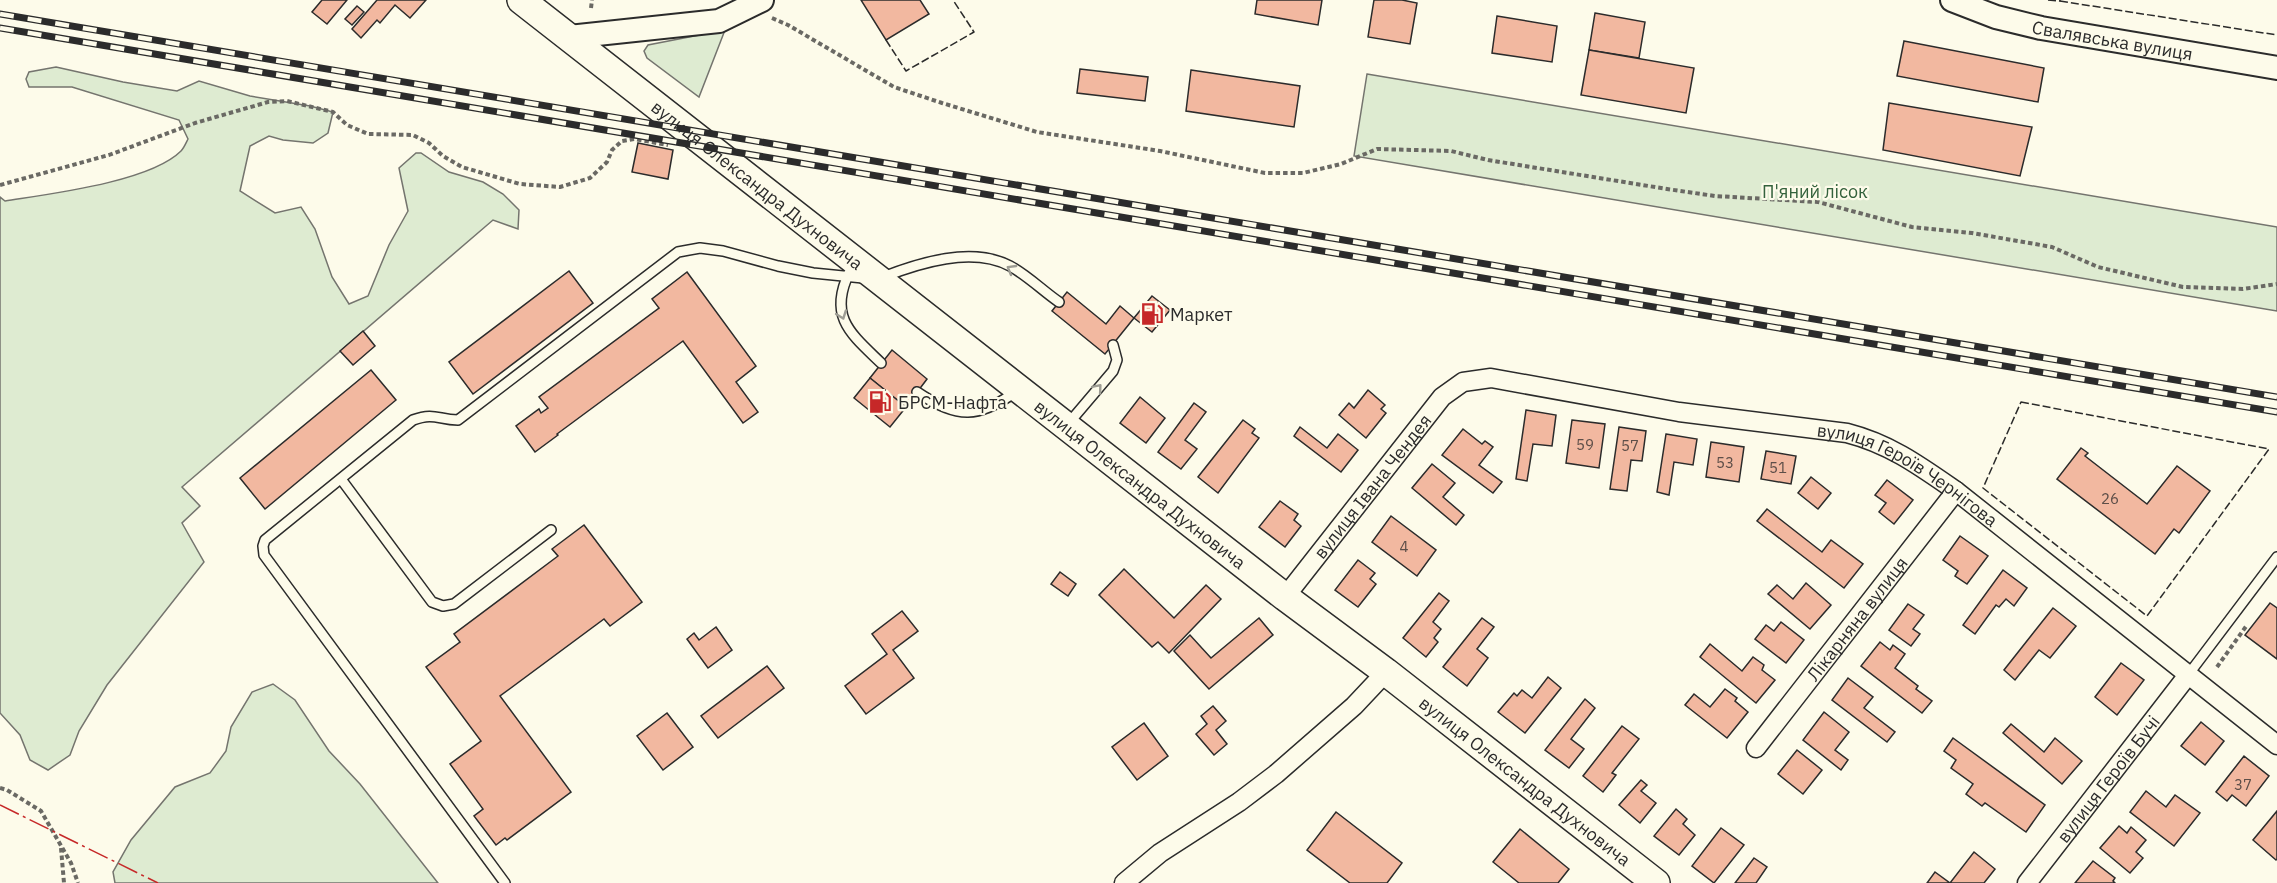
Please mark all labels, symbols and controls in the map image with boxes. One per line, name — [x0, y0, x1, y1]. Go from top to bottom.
street label: Свалявська вулиця — [2030, 15, 2195, 65]
street label: вулиця Олександра Духновича — [647, 95, 868, 275]
park label: П'яний лісок — [1762, 180, 1868, 203]
one-way arrow — [1007, 265, 1017, 276]
fuel station icon: Маркет — [1139, 301, 1165, 327]
place label: Маркет — [1170, 303, 1233, 326]
one-way arrow — [835, 309, 848, 320]
one-way arrow — [1091, 384, 1102, 395]
fuel station icon: БРСМ-Нафта — [867, 389, 893, 415]
place label: БРСМ-Нафта — [898, 391, 1007, 414]
street label: вулиця Олександра Духновича — [1030, 394, 1251, 574]
street label: вулиця Івана Чендея — [1308, 409, 1436, 563]
street label: вулиця Героїв Чернігова — [1816, 418, 2003, 532]
house number: 59 — [1576, 435, 1594, 454]
house number: 57 — [1621, 436, 1639, 455]
house number: 53 — [1716, 453, 1734, 472]
house number: 51 — [1769, 458, 1787, 477]
house number: 26 — [2101, 489, 2119, 508]
house number: 4 — [1399, 537, 1409, 556]
street label: Лікарняна вулиця — [1801, 552, 1912, 685]
street label: вулиця Олександра Духновича — [1415, 691, 1636, 871]
street label: вулиця Героїв Бучі — [2051, 710, 2164, 847]
house number: 37 — [2234, 775, 2252, 794]

